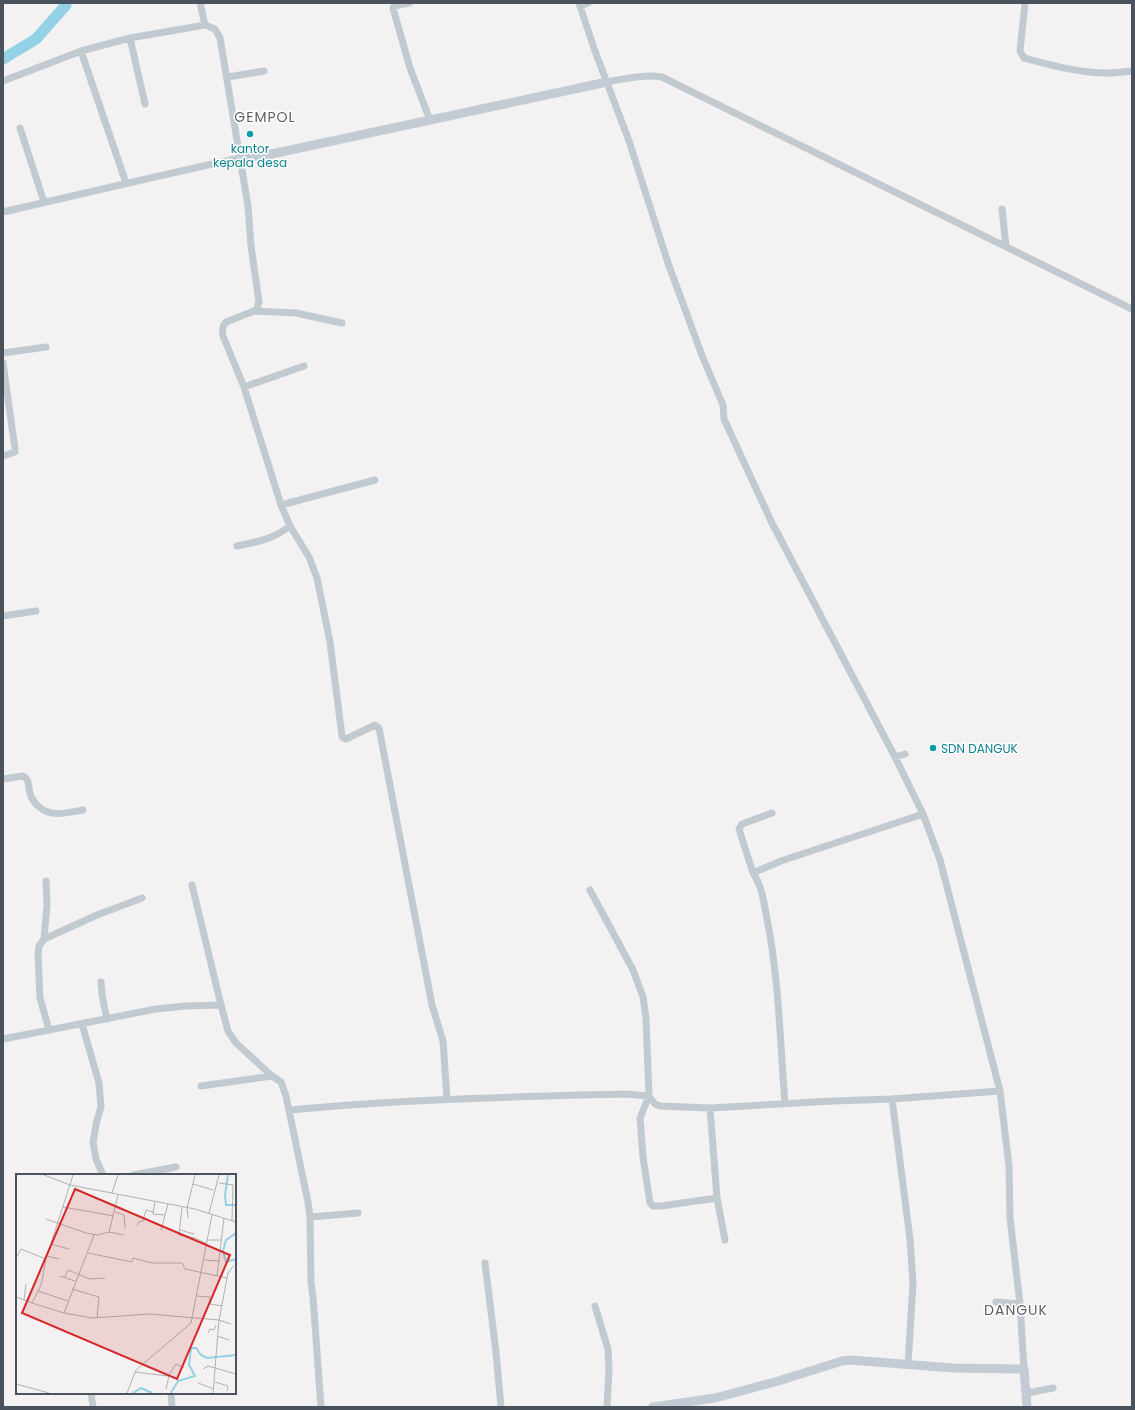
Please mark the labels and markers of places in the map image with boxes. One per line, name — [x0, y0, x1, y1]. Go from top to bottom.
marker: kantor kepala desa — [245, 129, 255, 139]
place label: kantor kepala desa — [213, 140, 287, 171]
place label: SDN DANGUK — [941, 740, 1018, 757]
marker: SDN DANGUK — [928, 743, 938, 753]

